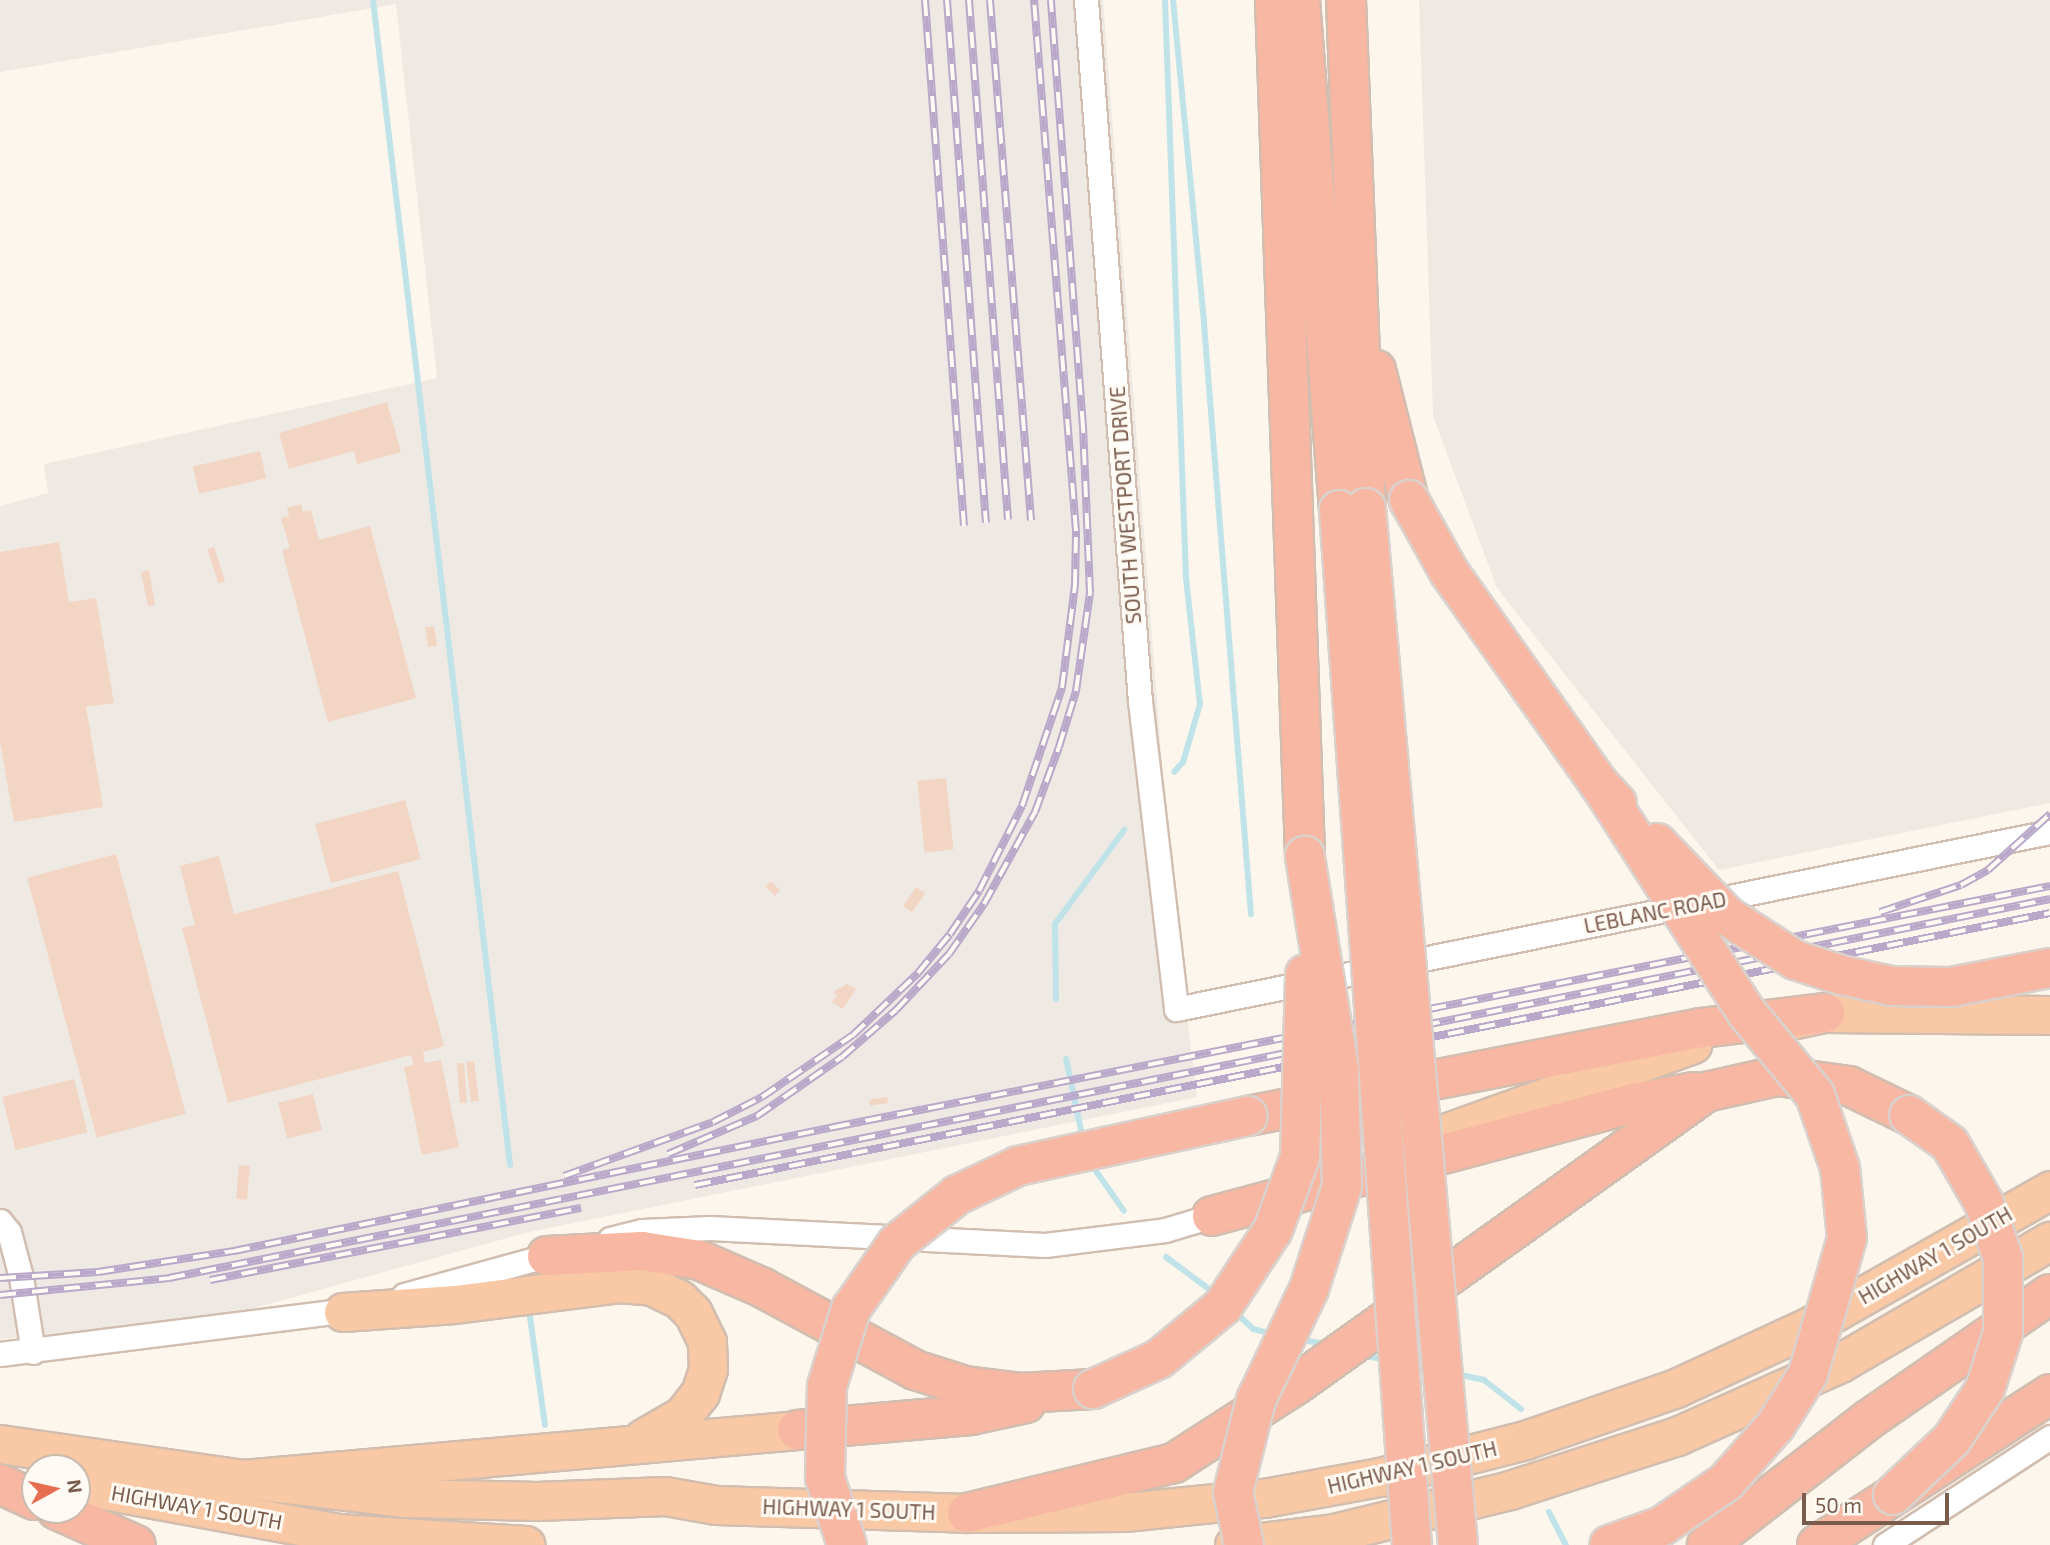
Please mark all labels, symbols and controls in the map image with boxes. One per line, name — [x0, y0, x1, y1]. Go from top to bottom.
street label: SOUTH WESTPORT DRIVE — [1104, 385, 1146, 625]
street label: LEBLANC ROAD — [1582, 886, 1728, 938]
street label: HIGHWAY 1 SOUTH — [1853, 1201, 2017, 1309]
street label: HIGHWAY 1 SOUTH — [1324, 1435, 1500, 1499]
north arrow — [21, 1454, 91, 1524]
text: N — [63, 1478, 88, 1495]
scale bar — [1805, 1478, 1952, 1522]
street label: HIGHWAY 1 SOUTH — [109, 1479, 285, 1535]
text: 50 m — [1815, 1492, 1862, 1517]
street label: HIGHWAY 1 SOUTH — [762, 1493, 936, 1525]

